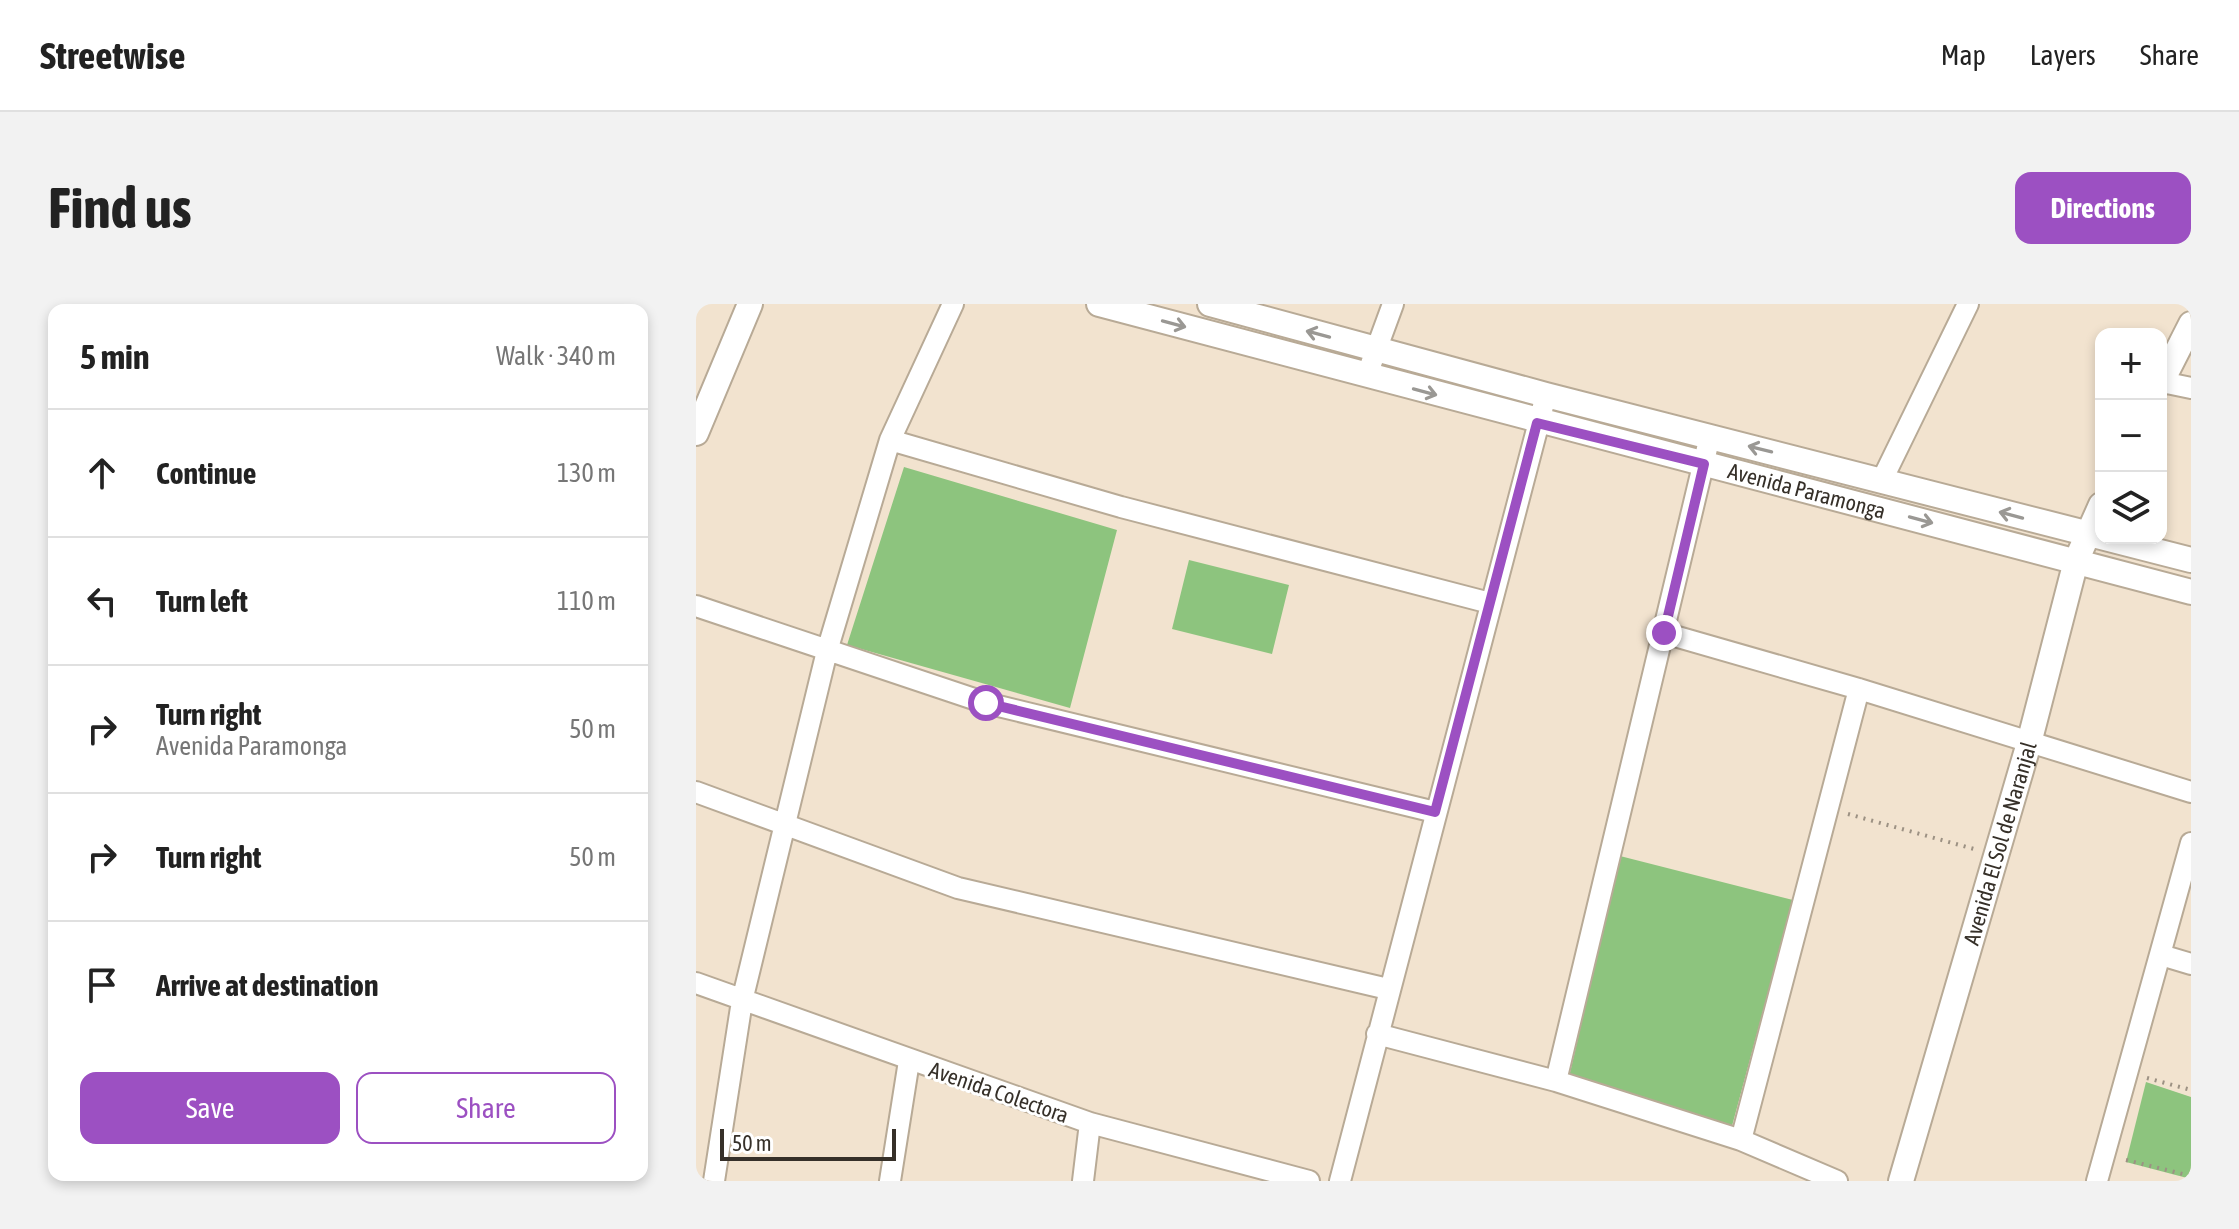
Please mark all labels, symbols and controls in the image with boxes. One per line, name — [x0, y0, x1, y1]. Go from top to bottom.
text: Streetwise — [40, 34, 185, 77]
text: Map — [1941, 39, 1986, 71]
text: Layers — [2030, 39, 2096, 71]
text: Share — [2140, 39, 2199, 71]
button: Directions — [2015, 172, 2191, 244]
text: Find us — [48, 176, 192, 240]
one-way arrow — [1160, 318, 1186, 333]
one-way arrow — [1306, 326, 1332, 341]
map controls — [2095, 328, 2167, 544]
button: + — [2095, 328, 2167, 400]
text: 5 min — [80, 337, 149, 376]
text: Walk · 340 m — [496, 341, 616, 371]
one-way arrow — [1411, 386, 1437, 401]
button: − — [2095, 400, 2167, 472]
one-way arrow — [1747, 440, 1773, 455]
icon: ahead — [80, 451, 124, 495]
text: Continue — [156, 456, 256, 490]
street label: Avenida Paramonga — [1725, 457, 1888, 524]
text: 130 m — [557, 458, 616, 488]
button: layers — [2095, 472, 2167, 544]
one-way arrow — [1999, 506, 2025, 521]
one-way arrow — [1907, 514, 1933, 529]
icon: left — [80, 579, 124, 623]
text: Turn left — [156, 584, 248, 618]
text: 110 m — [557, 586, 616, 616]
route end — [1646, 615, 1682, 651]
route start — [968, 685, 1004, 721]
text: Turn right — [156, 697, 262, 731]
icon: right — [80, 707, 124, 751]
text: 50 m — [569, 714, 616, 744]
text: Avenida Paramonga — [156, 731, 347, 761]
street label: Avenida El Sol de Naranjal — [1958, 738, 2042, 948]
icon: right — [80, 835, 124, 879]
text: Turn right — [156, 840, 262, 874]
text: 50 m — [569, 842, 616, 872]
icon: arrive — [80, 963, 124, 1007]
text: Arrive at destination — [156, 968, 378, 1002]
street label: Avenida Colectora — [926, 1056, 1072, 1128]
button: Save — [80, 1072, 340, 1144]
button: Share — [356, 1072, 616, 1144]
scale bar — [720, 1125, 896, 1161]
text: 50 m — [732, 1130, 772, 1156]

